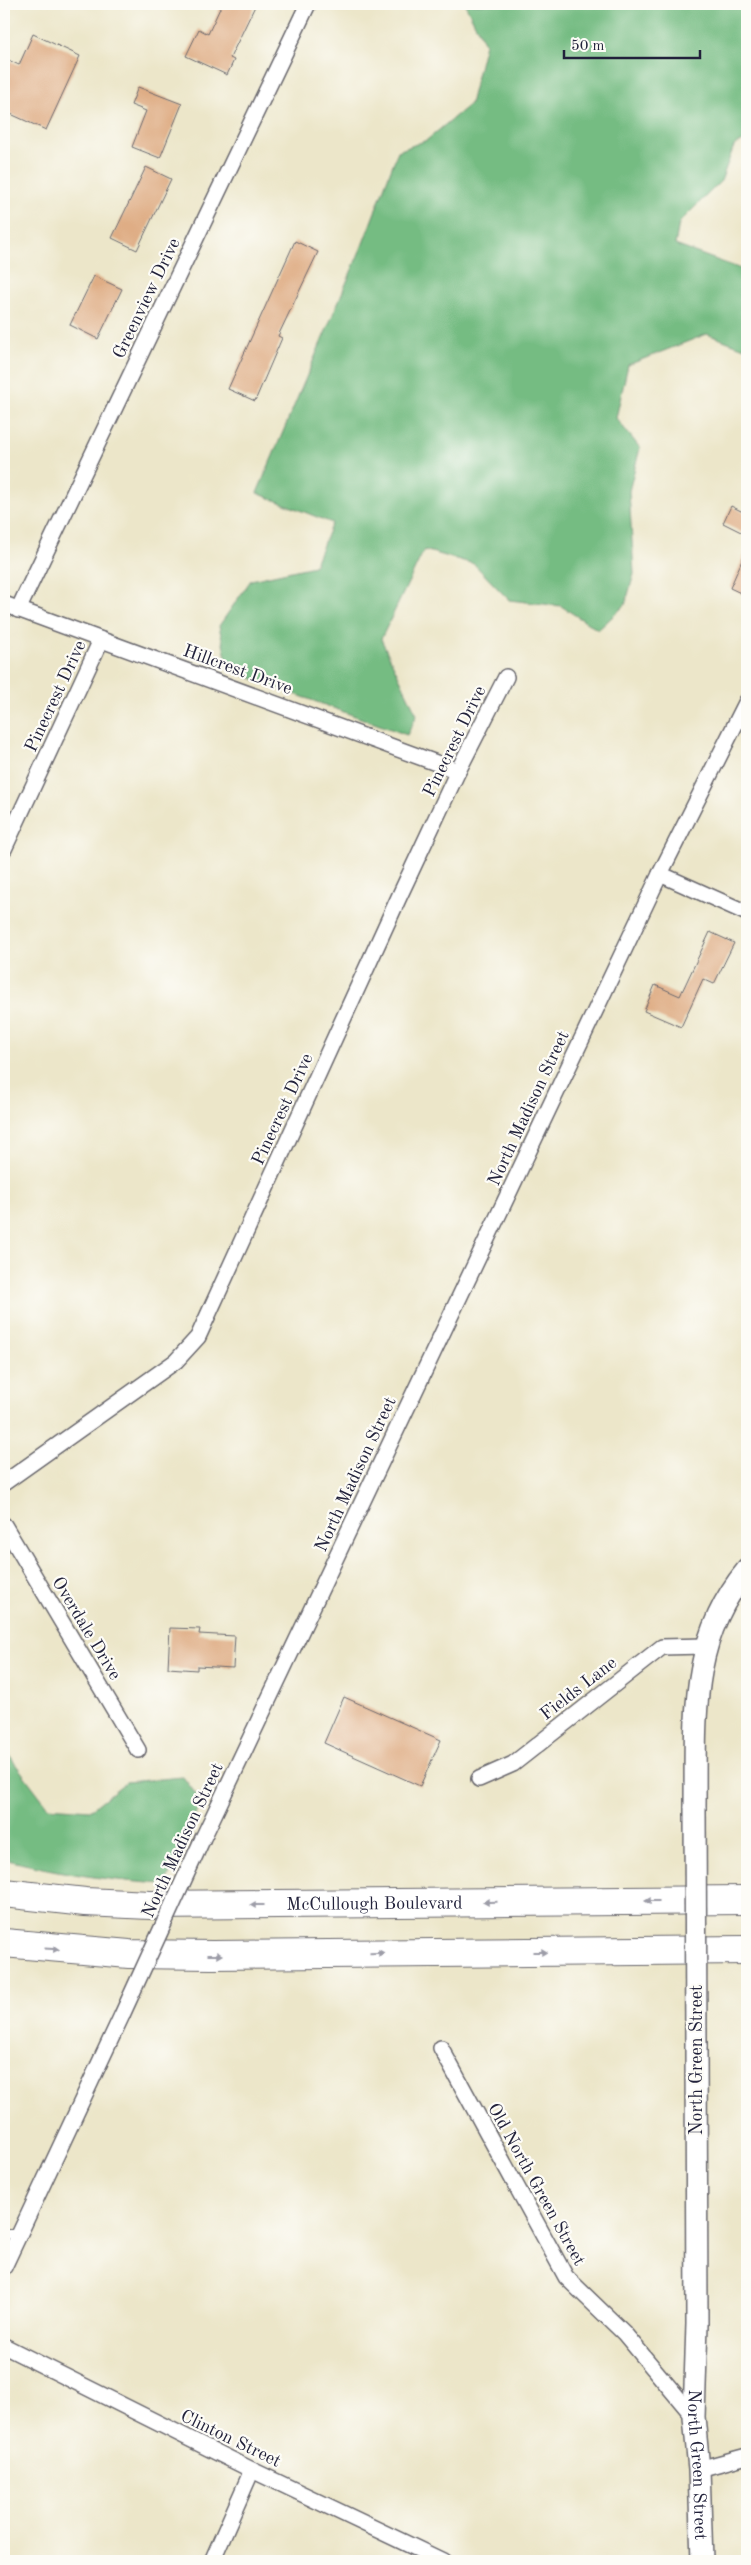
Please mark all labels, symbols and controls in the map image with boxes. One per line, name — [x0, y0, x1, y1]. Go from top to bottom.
scale bar — [564, 28, 700, 60]
text: 50 m — [571, 39, 605, 54]
street label: Greenview Drive — [110, 235, 184, 362]
street label: Pinecrest Drive — [22, 638, 90, 755]
street label: Hillcrest Drive — [181, 642, 295, 698]
street label: Pinecrest Drive — [420, 683, 490, 800]
street label: North Madison Street — [485, 1028, 573, 1189]
street label: Pinecrest Drive — [249, 1051, 317, 1168]
street label: North Madison Street — [312, 1394, 400, 1555]
street label: Overdale Drive — [48, 1574, 124, 1683]
street label: Fields Lane — [537, 1654, 620, 1724]
street label: North Madison Street — [139, 1760, 227, 1921]
street label: McCullough Boulevard — [286, 1894, 463, 1914]
one-way arrow — [644, 1897, 660, 1905]
one-way arrow — [481, 1899, 497, 1907]
one-way arrow — [249, 1901, 265, 1909]
one-way arrow — [44, 1945, 60, 1953]
one-way arrow — [532, 1948, 548, 1956]
one-way arrow — [369, 1949, 385, 1957]
one-way arrow — [207, 1951, 223, 1959]
street label: North Green Street — [688, 1985, 706, 2135]
street label: Old North Green Street — [484, 2100, 588, 2269]
street label: North Green Street — [684, 2389, 709, 2540]
street label: Clinton Street — [178, 2407, 284, 2471]

